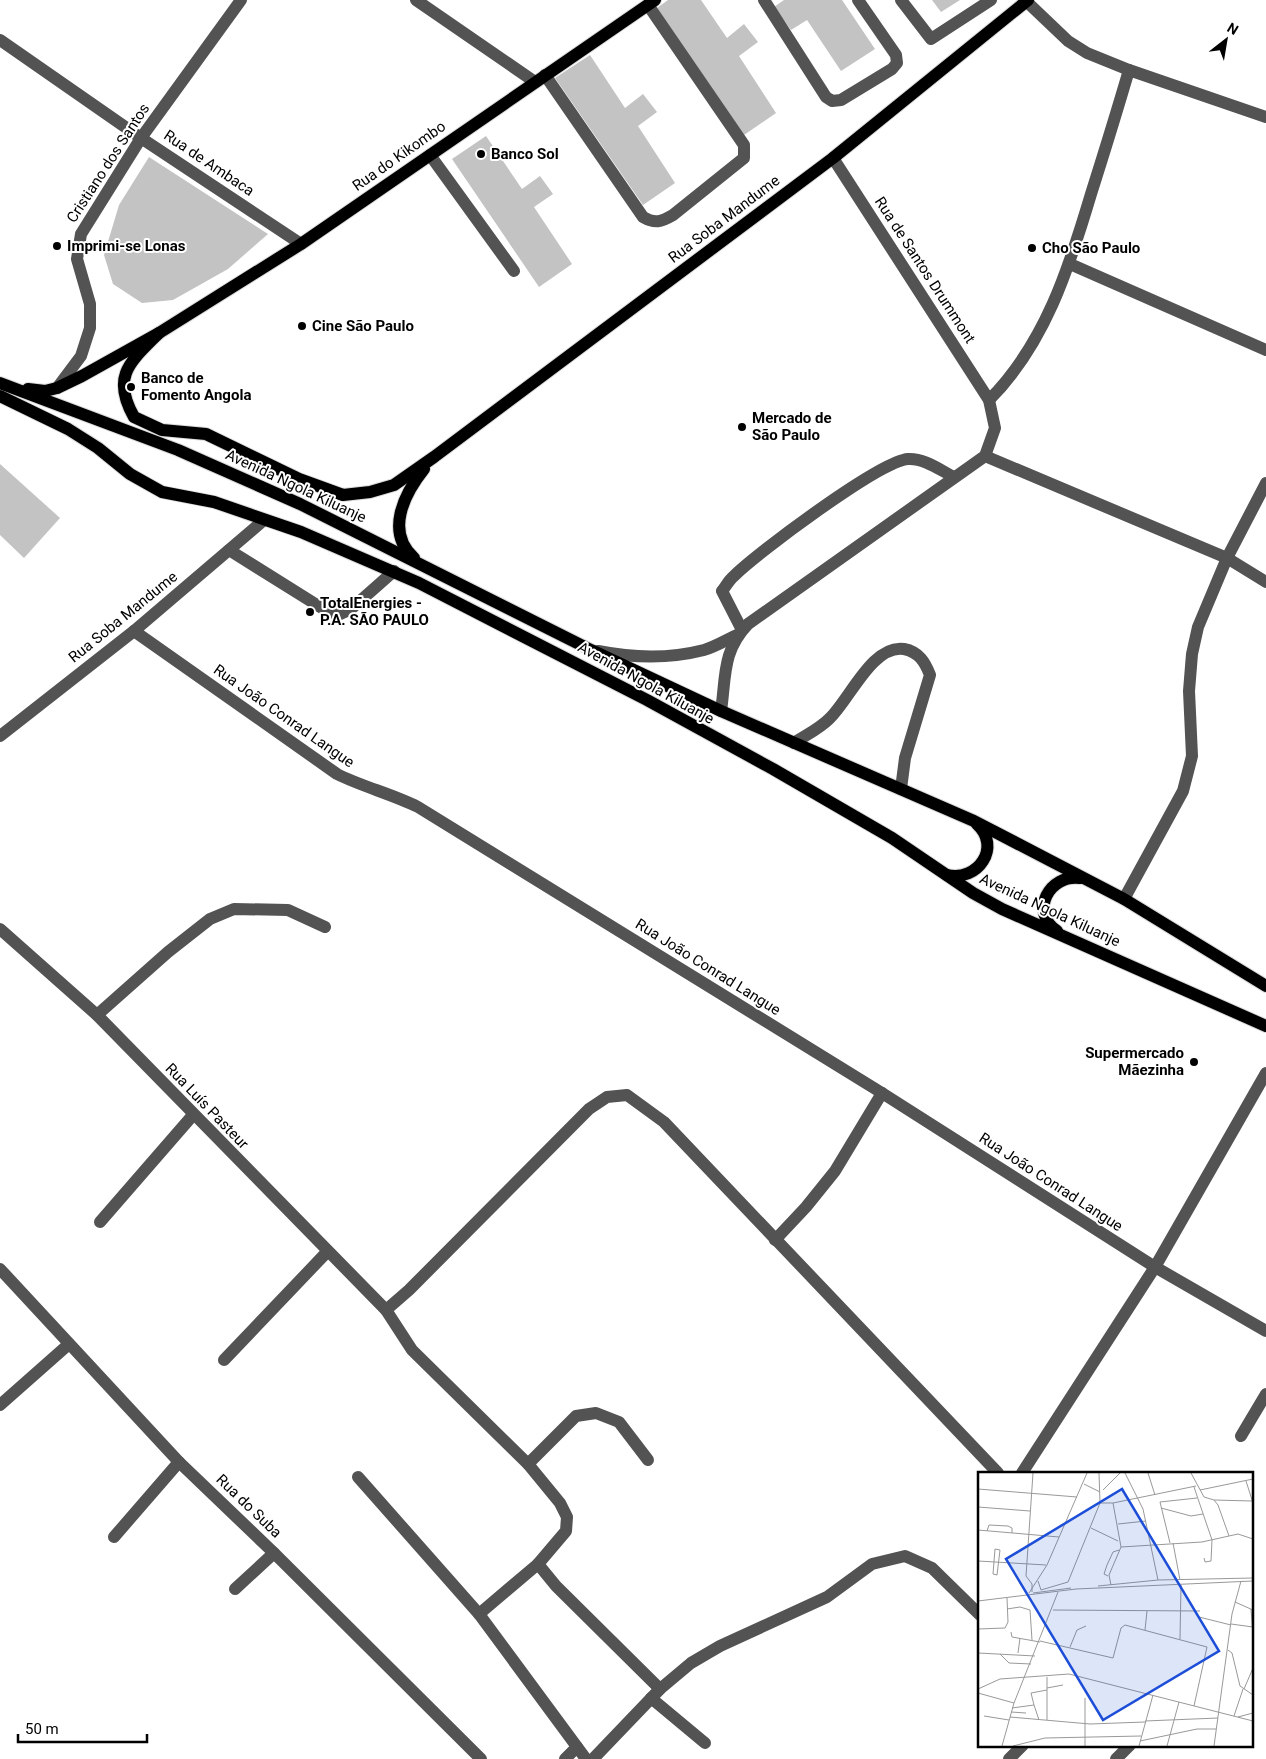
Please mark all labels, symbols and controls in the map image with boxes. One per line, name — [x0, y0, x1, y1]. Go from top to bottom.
north arrow — [1201, 15, 1251, 65]
text: N — [1224, 19, 1241, 38]
street label: Cristiano dos Santos — [63, 100, 153, 226]
street label: Rua do Kikombo — [349, 117, 449, 195]
street label: Rua de Ambaca — [160, 126, 258, 200]
place label: Banco Sol — [491, 145, 559, 163]
marker: Banco Sol — [475, 148, 487, 160]
street label: Rua Soba Mandume — [665, 171, 783, 267]
street label: Rua de Santos Drummont — [871, 193, 979, 347]
place label: Imprimi-se Lonas — [67, 237, 186, 255]
place label: Cho São Paulo — [1042, 239, 1140, 257]
marker: Imprimi-se Lonas — [51, 240, 63, 252]
marker: Cho São Paulo — [1026, 242, 1038, 254]
place label: Cine São Paulo — [312, 317, 414, 335]
marker: Cine São Paulo — [296, 320, 308, 332]
place label: Banco de Fomento Angola — [141, 369, 251, 404]
marker: Banco de Fomento Angola — [125, 381, 137, 393]
place label: Mercado de São Paulo — [752, 409, 832, 444]
marker: Mercado de São Paulo — [736, 421, 748, 433]
street label: Avenida Ngola Kiluanje — [223, 446, 369, 527]
street label: Rua Soba Mandume — [65, 568, 181, 666]
place label: TotalEnergies - P.A. SÃO PAULO — [320, 594, 429, 629]
marker: TotalEnergies - P.A. SÃO PAULO — [304, 606, 316, 618]
street label: Avenida Ngola Kiluanje — [575, 638, 717, 728]
street label: Rua João Conrad Langue — [210, 661, 358, 771]
street label: Avenida Ngola Kiluanje — [977, 870, 1123, 951]
street label: Rua João Conrad Langue — [632, 915, 784, 1019]
place label: Supermercado Mãezinha — [1085, 1044, 1184, 1079]
marker: Supermercado Mãezinha — [1188, 1056, 1200, 1068]
street label: Rua Luís Pasteur — [162, 1059, 252, 1153]
street label: Rua João Conrad Langue — [976, 1129, 1126, 1235]
street label: Rua do Suba — [213, 1470, 285, 1542]
inset map — [978, 1472, 1254, 1746]
scale bar — [18, 1712, 146, 1744]
text: 50 m — [25, 1720, 59, 1738]

